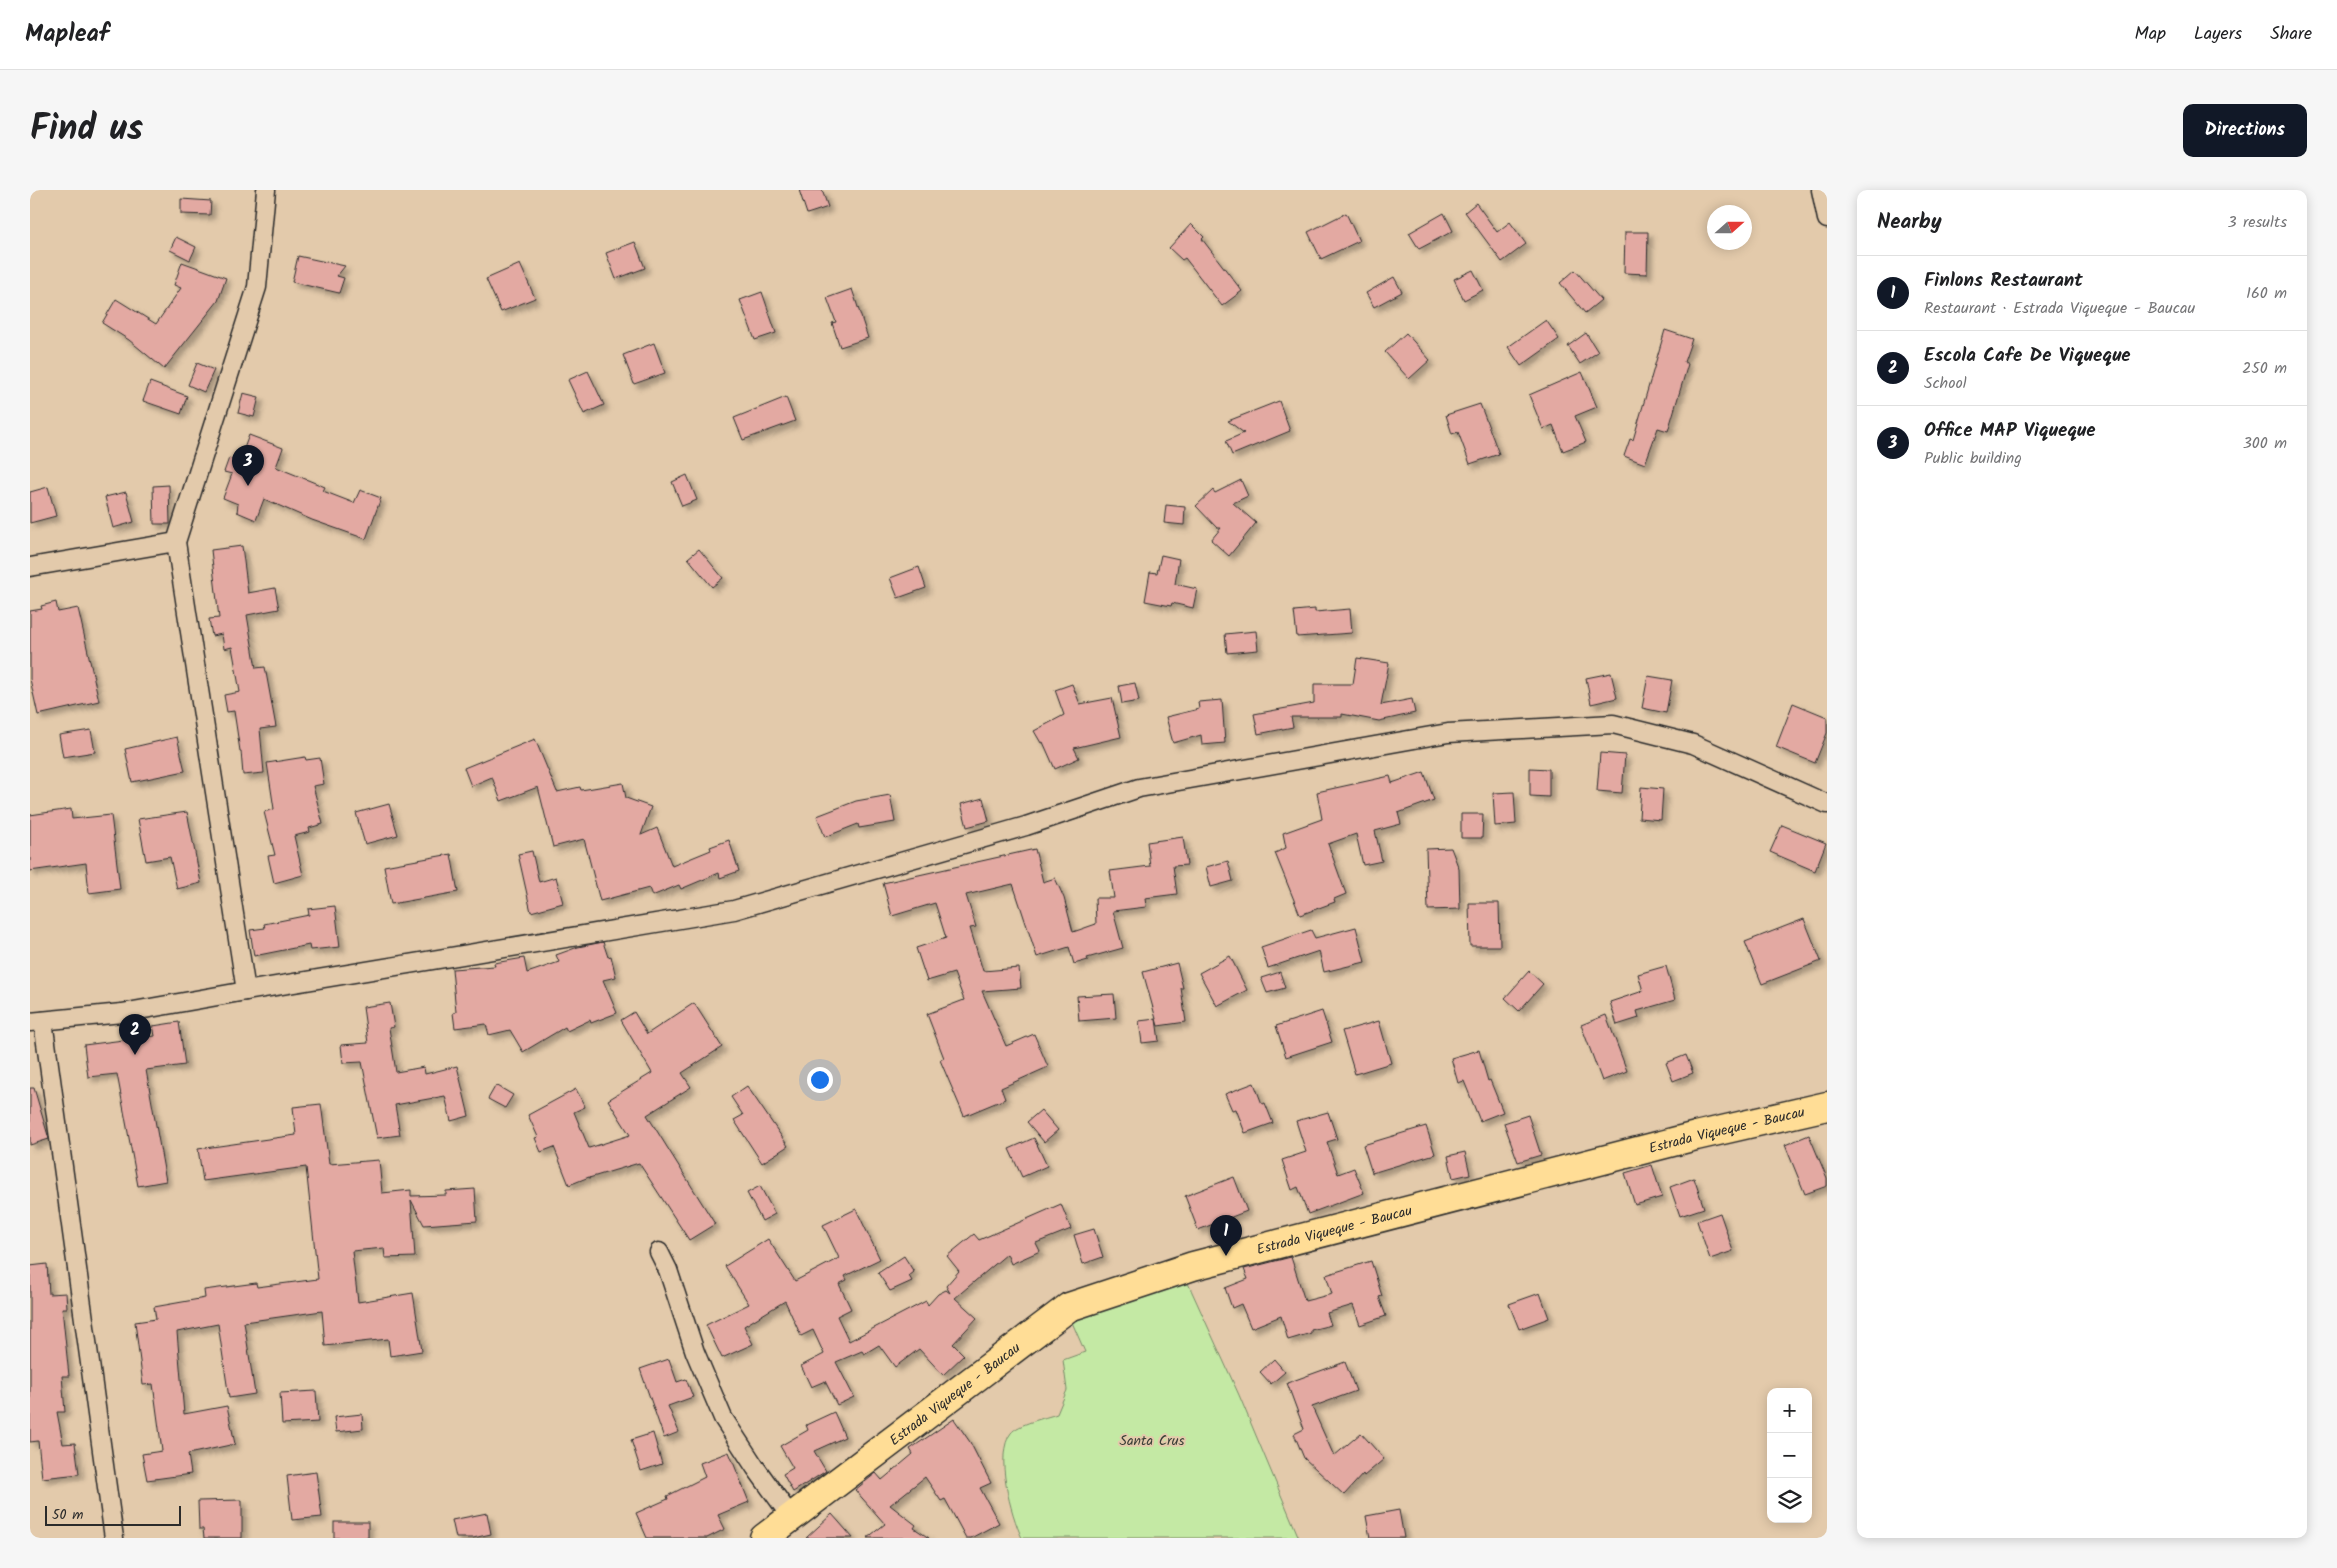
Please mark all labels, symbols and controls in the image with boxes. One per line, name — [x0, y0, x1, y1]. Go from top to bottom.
text: Mapleaf — [25, 15, 109, 54]
text: Map — [2135, 20, 2166, 49]
text: Layers — [2194, 20, 2242, 49]
text: Share — [2270, 20, 2312, 49]
text: Find us — [30, 102, 143, 158]
button: Directions — [2183, 104, 2307, 157]
north arrow — [1707, 205, 1752, 250]
text: Nearby — [1877, 206, 1942, 239]
text: 3 results — [2228, 210, 2287, 235]
text: Finlons Restaurant — [1924, 266, 2083, 296]
text: 1 — [1891, 281, 1895, 306]
text: 160 m — [2246, 281, 2287, 306]
text: Restaurant · Estrada Viqueque - Baucau — [1924, 296, 2195, 321]
text: Escola Cafe De Viqueque — [1924, 341, 2131, 371]
text: 2 — [1888, 356, 1898, 381]
text: 250 m — [2242, 356, 2287, 381]
text: School — [1924, 371, 1967, 396]
text: Office MAP Viqueque — [1924, 416, 2096, 446]
text: 3 — [1889, 431, 1897, 456]
text: 300 m — [2243, 431, 2287, 456]
pin: 3 — [232, 445, 264, 486]
text: Public building — [1924, 446, 2022, 471]
pin: 2 — [119, 1014, 151, 1055]
your location — [807, 1067, 833, 1093]
street label: Estrada Viqueque - Baucau — [1646, 1101, 1807, 1160]
street label: Estrada Viqueque - Baucau — [1254, 1200, 1415, 1261]
pin: 1 — [1210, 1215, 1242, 1256]
street label: Estrada Viqueque - Baucau — [885, 1337, 1026, 1451]
map controls — [1767, 1388, 1812, 1523]
button: + — [1767, 1388, 1812, 1433]
park label: Santa Crus — [1120, 1430, 1184, 1452]
button: − — [1767, 1433, 1812, 1478]
button: layers — [1767, 1478, 1812, 1523]
scale bar — [45, 1503, 181, 1526]
text: 50 m — [52, 1504, 83, 1526]

